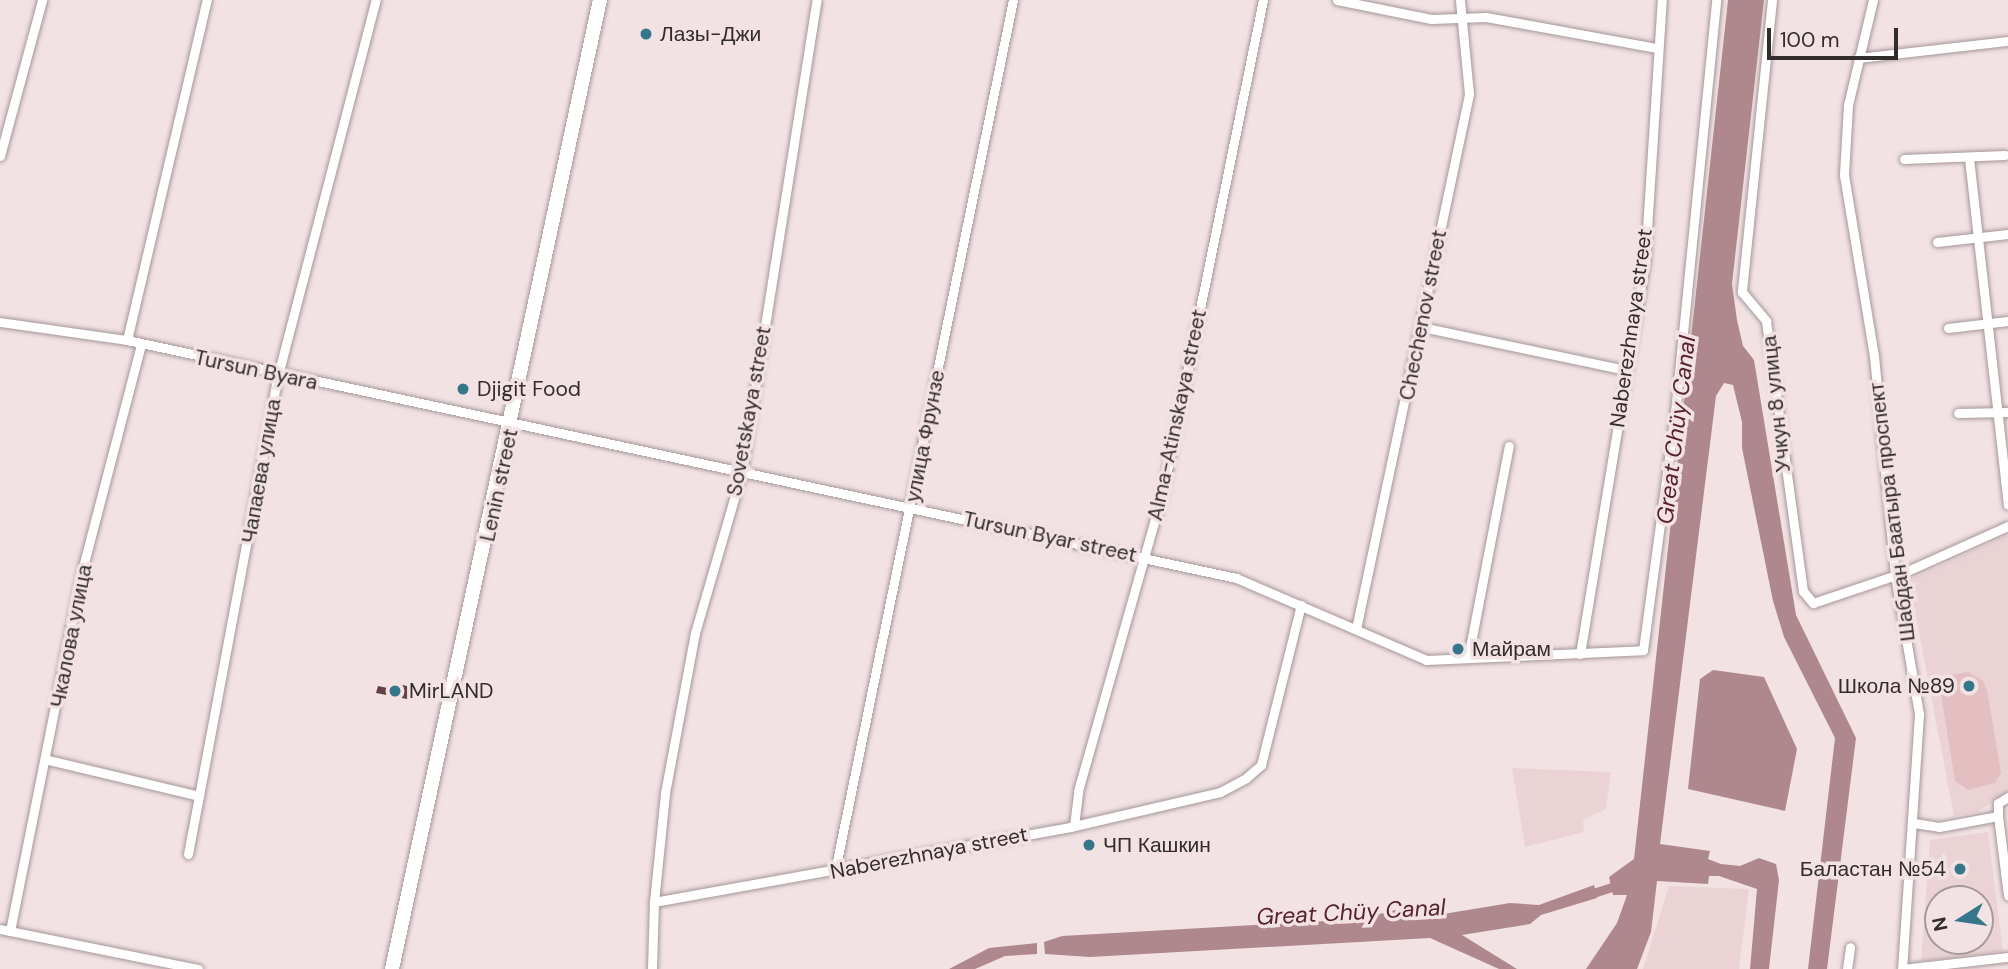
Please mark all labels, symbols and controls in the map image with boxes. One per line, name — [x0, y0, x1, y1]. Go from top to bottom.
scale bar — [1770, 14, 1901, 58]
place label: Лазы-Джи — [660, 21, 761, 47]
marker: Лазы-Джи — [638, 26, 654, 42]
text: 100 m — [1780, 26, 1840, 54]
street label: Naberezhnaya street — [1605, 227, 1657, 429]
street label: Chechenov street — [1394, 228, 1452, 402]
street label: Alma-Atinskaya street — [1142, 307, 1212, 523]
street label: Sovetskaya street — [722, 324, 776, 498]
water label: Great Chüy Canal — [1651, 334, 1701, 526]
street label: Учкун 8 улица — [1756, 334, 1796, 474]
street label: Tursun Byara — [192, 345, 320, 395]
street label: улица Фрунзе — [900, 368, 950, 504]
place label: Djigit Food — [477, 376, 581, 402]
marker: Djigit Food — [455, 381, 471, 397]
street label: Шабдан Баатыра проспект — [1864, 381, 1920, 643]
street label: Чапаева улица — [236, 397, 286, 545]
street label: Lenin street — [475, 426, 523, 544]
street label: Tursun Byar street — [961, 506, 1139, 568]
street label: Чкалова улица — [45, 562, 97, 710]
place label: Майрам — [1472, 636, 1551, 662]
marker: Майрам — [1450, 641, 1466, 657]
place label: Школа №89 — [1838, 673, 1955, 699]
place label: MirLAND — [409, 678, 493, 704]
marker: Школа №89 — [1961, 678, 1977, 694]
marker: MirLAND — [387, 683, 403, 699]
street label: Naberezhnaya street — [828, 821, 1030, 885]
place label: ЧП Кашкин — [1103, 832, 1211, 858]
marker: ЧП Кашкин — [1081, 837, 1097, 853]
place label: Баластан №54 — [1800, 856, 1946, 882]
marker: Баластан №54 — [1952, 861, 1968, 877]
north arrow — [1924, 885, 1994, 955]
water label: Great Chüy Canal — [1256, 893, 1446, 931]
text: N — [1926, 915, 1954, 933]

